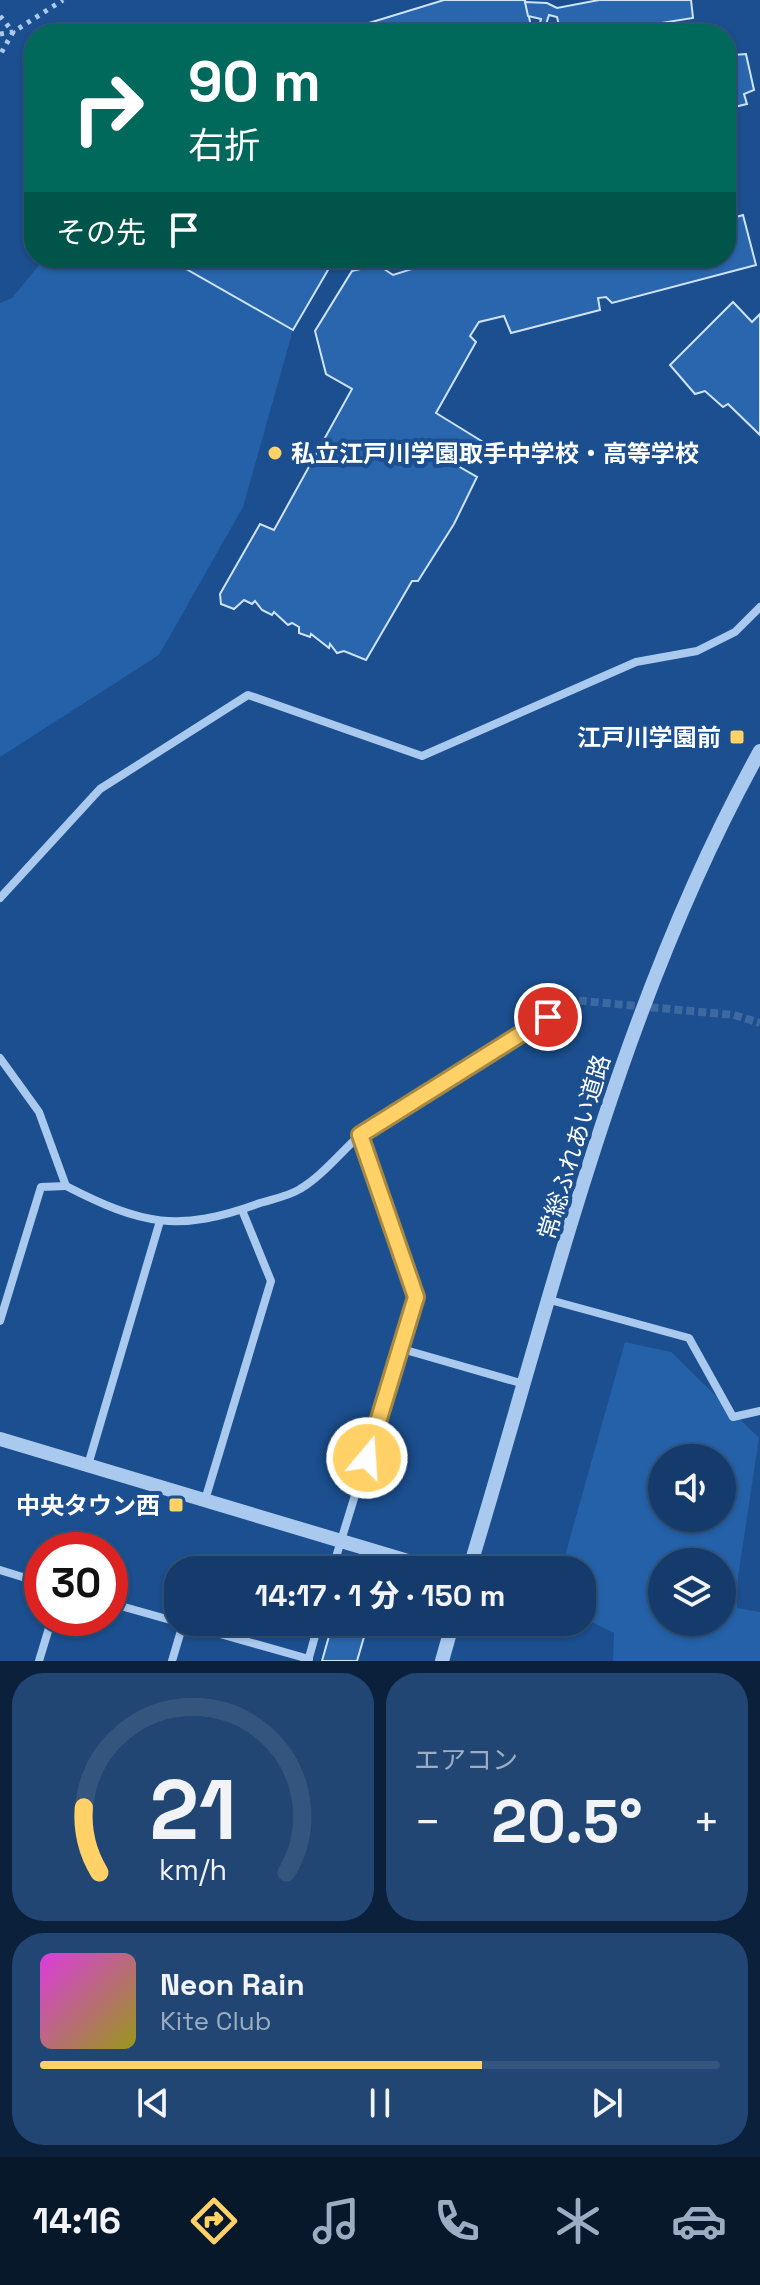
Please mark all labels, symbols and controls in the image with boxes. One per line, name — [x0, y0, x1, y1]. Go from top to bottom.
text: 90 m — [188, 46, 321, 117]
icon: right — [56, 56, 160, 160]
text: 右折 — [188, 123, 260, 169]
icon: arrive — [162, 208, 206, 252]
text: その先 — [56, 213, 146, 252]
place label: 私立江戸川学園取手中学校・高等学校 — [291, 438, 699, 469]
marker: 私立江戸川学園取手中学校・高等学校 — [266, 444, 284, 462]
place label: 江戸川学園前 — [577, 722, 721, 753]
marker: 江戸川学園前 — [728, 728, 746, 746]
pin — [514, 983, 582, 1051]
icon: arrive — [526, 995, 570, 1039]
street label: 常総ふれあい道路 — [531, 1051, 617, 1243]
position arrow — [325, 1416, 409, 1500]
map controls — [648, 1444, 736, 1636]
button: sound — [648, 1444, 736, 1532]
place label: 中央タウン西 — [16, 1490, 160, 1521]
marker: 中央タウン西 — [167, 1496, 185, 1514]
speed limit sign: 30 — [24, 1532, 128, 1636]
button: layers — [648, 1548, 736, 1636]
text: 14:17 · 1 分 · 150 m — [255, 1576, 505, 1615]
text: エアコン — [414, 1743, 518, 1777]
text: 21 — [149, 1757, 237, 1863]
text: 20.5° — [491, 1783, 643, 1860]
text: − — [414, 1794, 441, 1850]
text: + — [693, 1794, 720, 1850]
text: km/h — [159, 1852, 227, 1888]
text: Neon Rain — [160, 1965, 305, 2004]
text: Kite Club — [160, 2004, 272, 2038]
icon: previous — [131, 2081, 175, 2125]
icon: pause — [358, 2081, 402, 2125]
icon: next — [585, 2081, 629, 2125]
icon: directions — [186, 2193, 242, 2249]
icon: music — [308, 2193, 364, 2249]
icon: phone — [429, 2193, 485, 2249]
icon: climate — [550, 2193, 606, 2249]
icon: car — [671, 2193, 727, 2249]
text: 14:16 — [33, 2198, 121, 2244]

